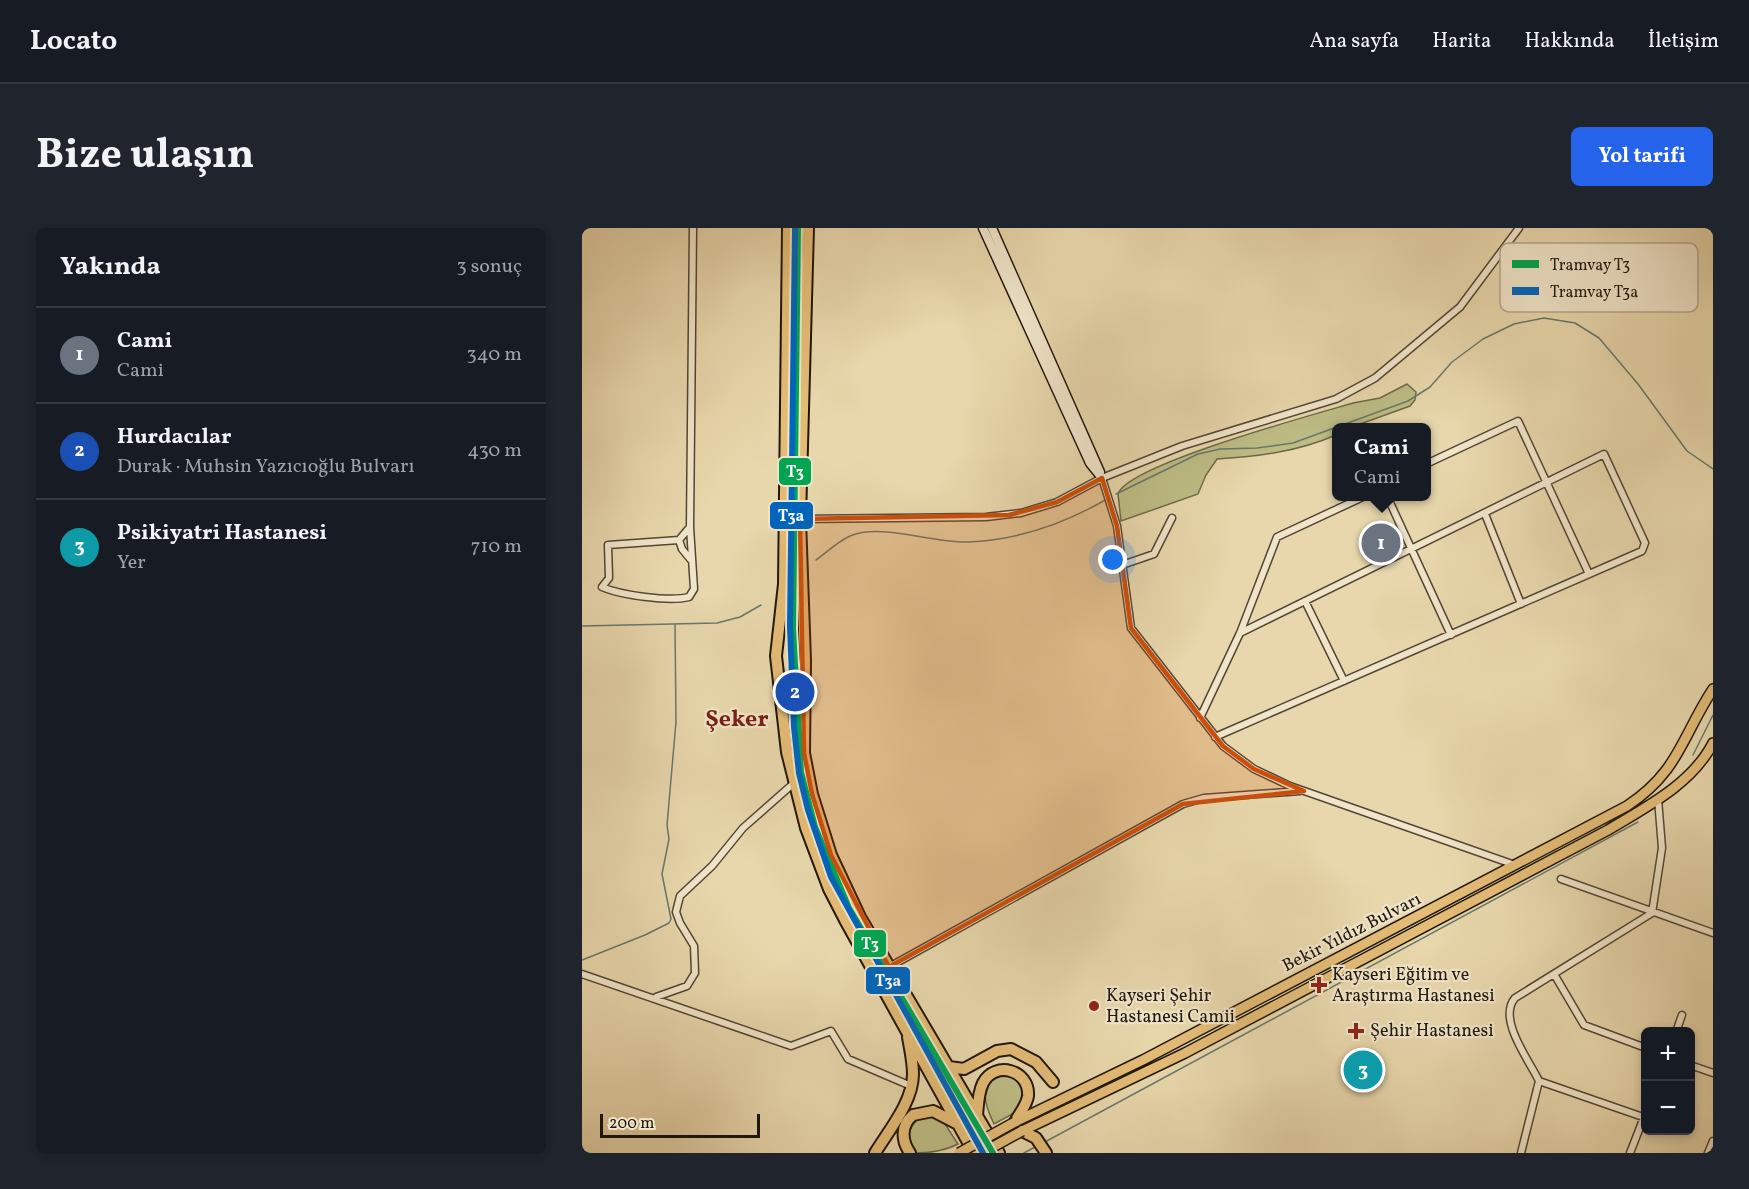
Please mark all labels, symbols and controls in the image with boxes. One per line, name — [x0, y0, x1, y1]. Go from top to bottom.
text: Locato — [30, 22, 117, 61]
text: Ana sayfa — [1309, 27, 1399, 56]
text: Harita — [1432, 27, 1491, 56]
text: Hakkında — [1524, 27, 1615, 56]
text: İletişim — [1648, 27, 1719, 56]
text: Bize ulaşın — [36, 127, 255, 186]
button: Yol tarifi — [1571, 127, 1713, 186]
legend — [1500, 243, 1698, 312]
text: Yakında — [60, 249, 161, 285]
text: 3 sonuç — [456, 253, 522, 281]
text: Tramvay T3 — [1550, 255, 1630, 277]
text: Tramvay T3a — [1550, 282, 1638, 304]
text: Cami — [117, 326, 172, 357]
text: 1 — [75, 341, 84, 369]
text: 340 m — [466, 341, 522, 369]
text: Cami — [117, 357, 164, 385]
text: Hurdacılar — [117, 422, 231, 453]
popup — [1332, 423, 1431, 501]
text: Cami — [1354, 433, 1409, 464]
text: 2 — [74, 437, 85, 465]
text: 430 m — [467, 437, 522, 465]
text: Durak · Muhsin Yazıcıoğlu Bulvarı — [117, 453, 414, 481]
line badge: T3 — [778, 457, 812, 486]
text: T3 — [786, 462, 804, 484]
text: Cami — [1354, 464, 1401, 492]
line badge: T3a — [769, 501, 814, 530]
text: T3a — [778, 506, 805, 528]
text: Psikiyatri Hastanesi — [117, 518, 327, 549]
pin: 1 — [1362, 520, 1400, 566]
text: 3 — [74, 533, 85, 561]
text: 710 m — [471, 533, 522, 561]
your location — [1098, 545, 1127, 574]
text: Yer — [117, 549, 146, 577]
pin: 2 — [776, 670, 814, 714]
district label: Şeker — [705, 703, 769, 737]
street label: Bekir Yıldız Bulvarı — [1278, 887, 1426, 979]
line badge: T3 — [853, 929, 887, 958]
text: T3 — [861, 934, 879, 956]
place label: Kayseri Eğitim ve Araştırma Hastanesi — [1332, 963, 1495, 1009]
line badge: T3a — [865, 966, 911, 995]
text: T3a — [875, 971, 902, 993]
marker: Kayseri Eğitim ve Araştırma Hastanesi — [1310, 976, 1328, 994]
place label: Kayseri Şehir Hastanesi Camii — [1106, 984, 1235, 1030]
marker: Kayseri Şehir Hastanesi Camii — [1087, 999, 1101, 1013]
place label: Şehir Hastanesi — [1370, 1019, 1494, 1044]
marker: Şehir Hastanesi — [1347, 1022, 1365, 1040]
map controls — [1641, 1027, 1695, 1135]
button: + — [1641, 1027, 1695, 1081]
pin: 3 — [1344, 1048, 1382, 1092]
button: − — [1641, 1081, 1695, 1135]
scale bar — [600, 1111, 760, 1138]
text: 200 m — [609, 1113, 654, 1135]

